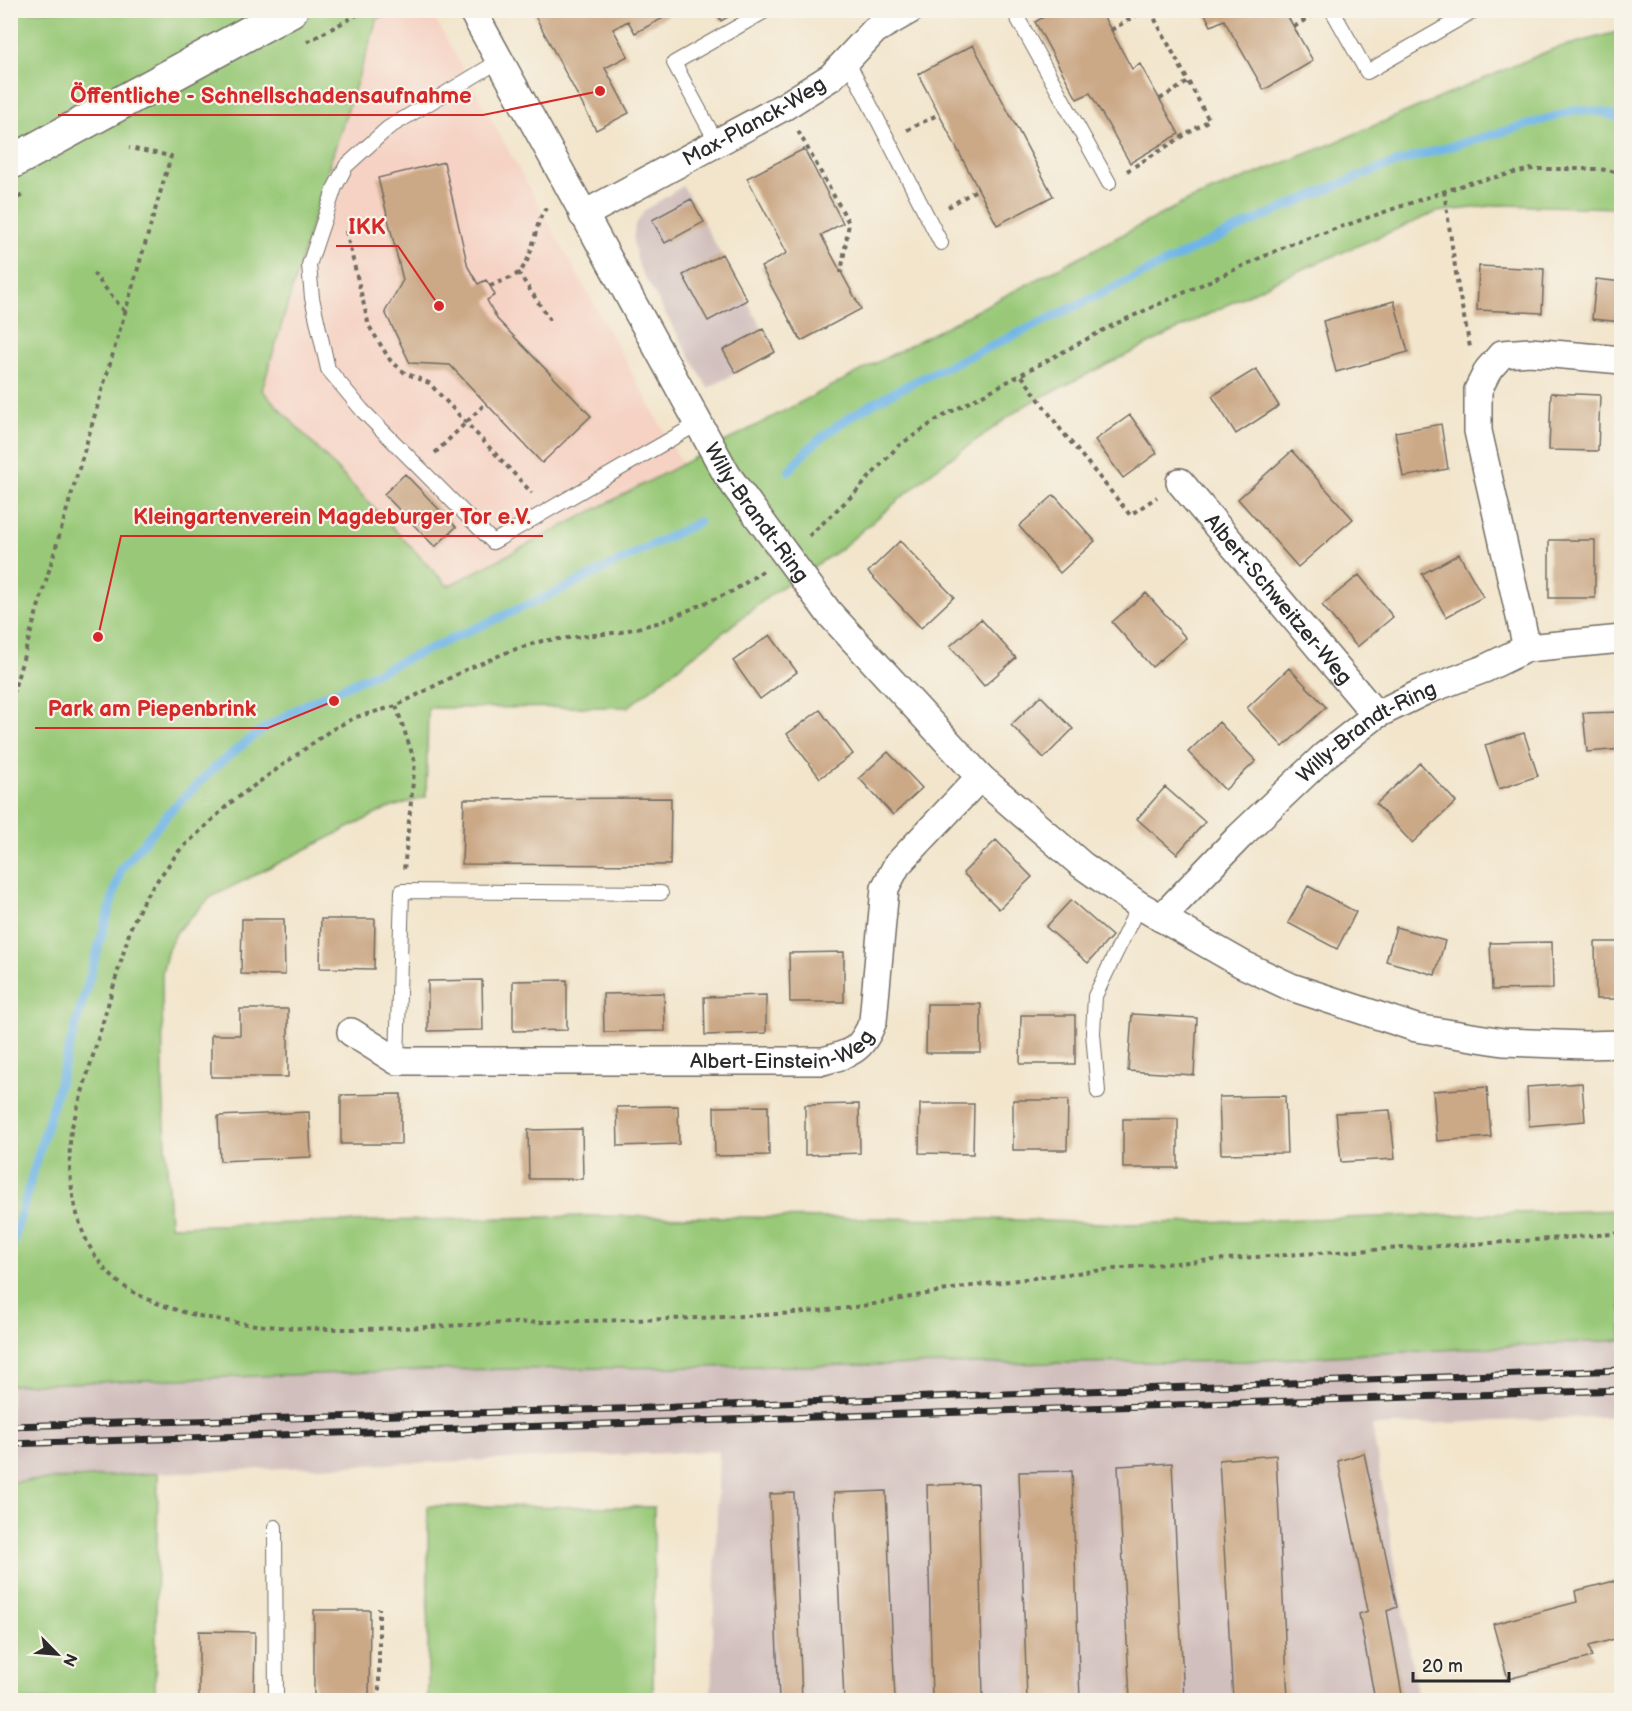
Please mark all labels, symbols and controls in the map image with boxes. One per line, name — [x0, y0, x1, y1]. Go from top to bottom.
street label: Max-Planck-Weg — [678, 72, 830, 172]
callout: Öffentliche - Schnellschadensaufnahme — [58, 75, 483, 115]
text: Öffentliche - Schnellschadensaufnahme — [70, 81, 472, 110]
callout: IKK — [336, 206, 398, 246]
text: IKK — [348, 214, 386, 241]
street label: Willy-Brandt-Ring — [699, 439, 814, 587]
callout: Kleingartenverein Magdeburger Tor e.V. — [121, 496, 543, 536]
text: Kleingartenverein Magdeburger Tor e.V. — [133, 504, 531, 531]
street label: Albert-Schweitzer-Weg — [1199, 509, 1357, 690]
street label: Willy-Brandt-Ring — [1292, 676, 1440, 788]
callout: Park am Piepenbrink — [35, 688, 268, 728]
text: Park am Piepenbrink — [48, 696, 257, 723]
street label: Albert-Einstein-Weg — [690, 1026, 880, 1075]
north arrow — [27, 1624, 87, 1684]
scale bar — [1413, 1645, 1509, 1683]
text: N — [58, 1650, 80, 1669]
text: 20 m — [1422, 1656, 1463, 1677]

